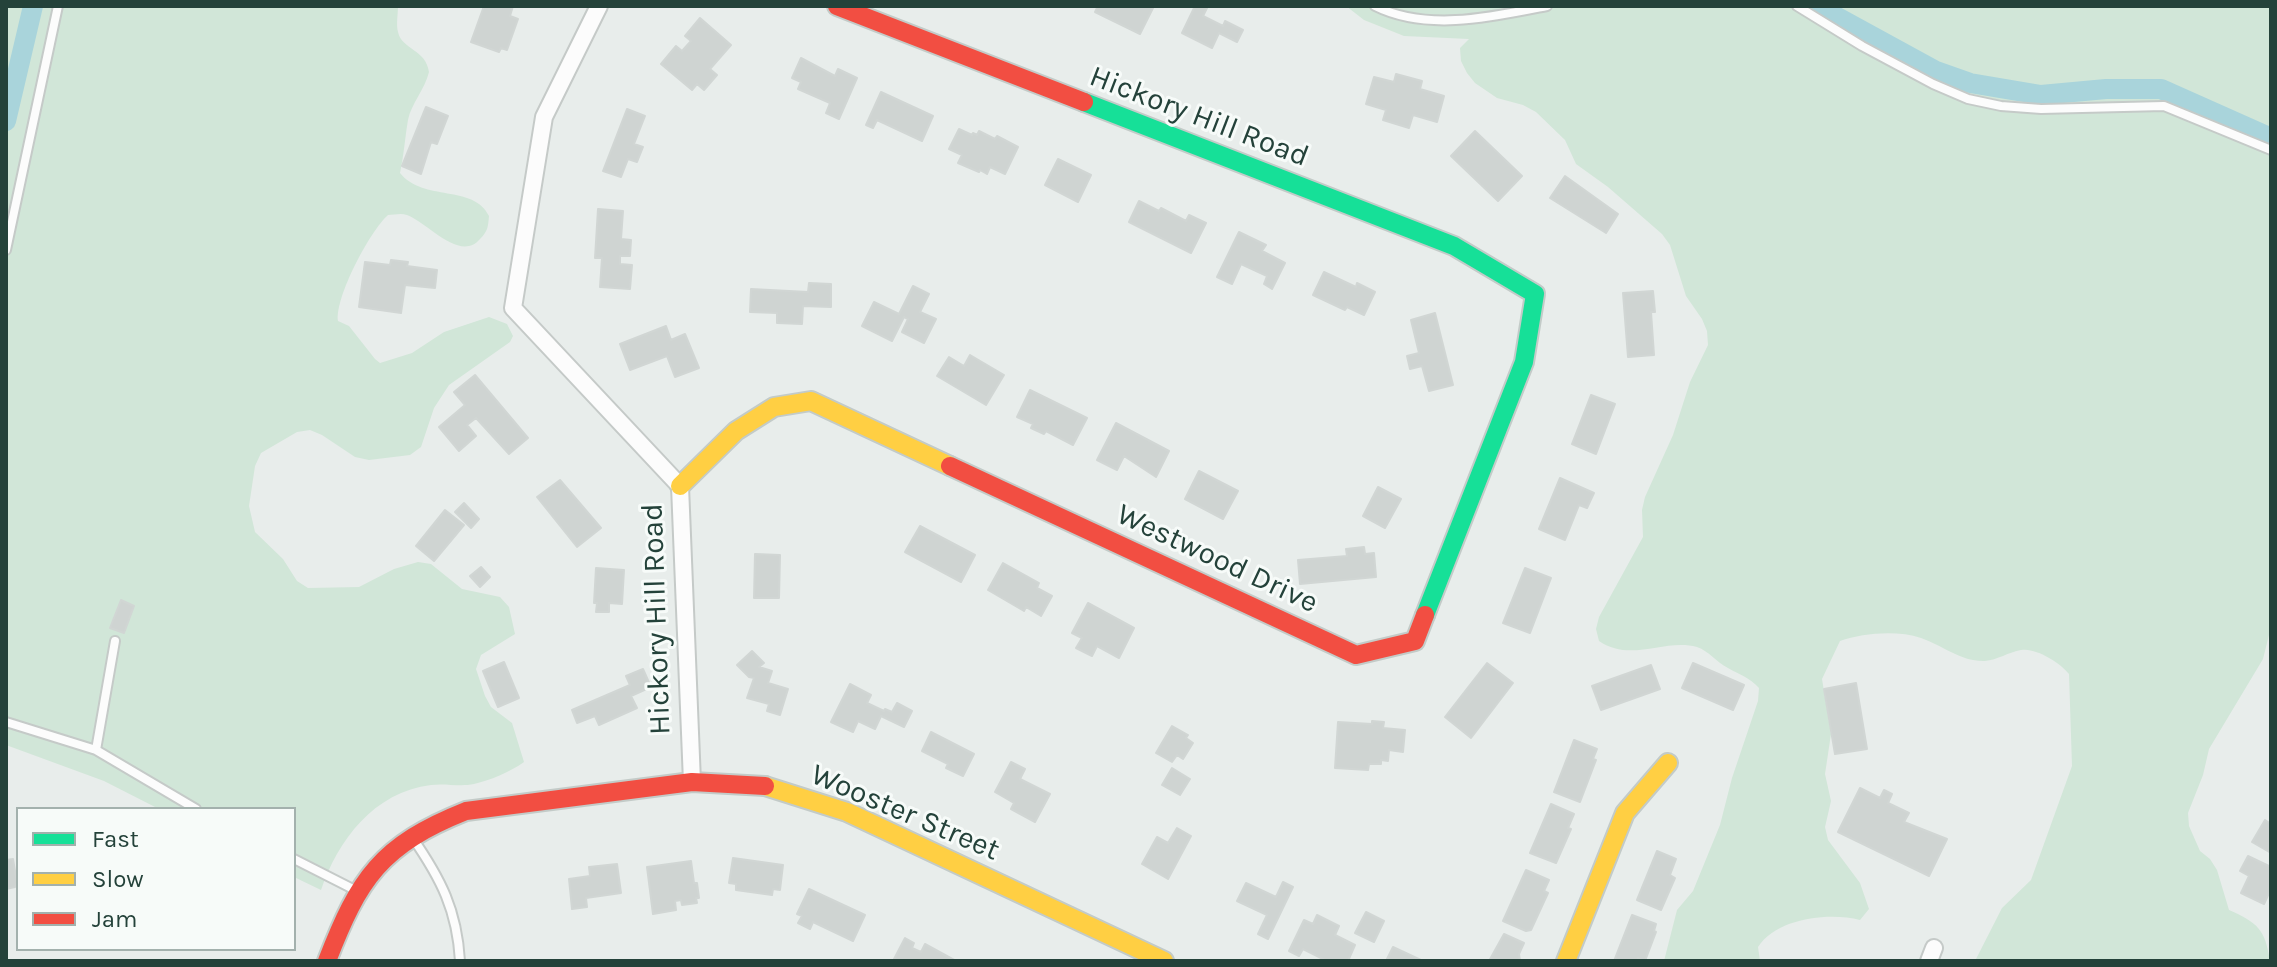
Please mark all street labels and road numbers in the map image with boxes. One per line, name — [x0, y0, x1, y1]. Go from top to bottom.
street label: Hickory Hill Road — [1084, 59, 1314, 175]
street label: Westwood Drive — [1111, 497, 1323, 621]
street label: Hickory Hill Road — [635, 503, 679, 735]
street label: Wooster Street — [805, 757, 1005, 869]

